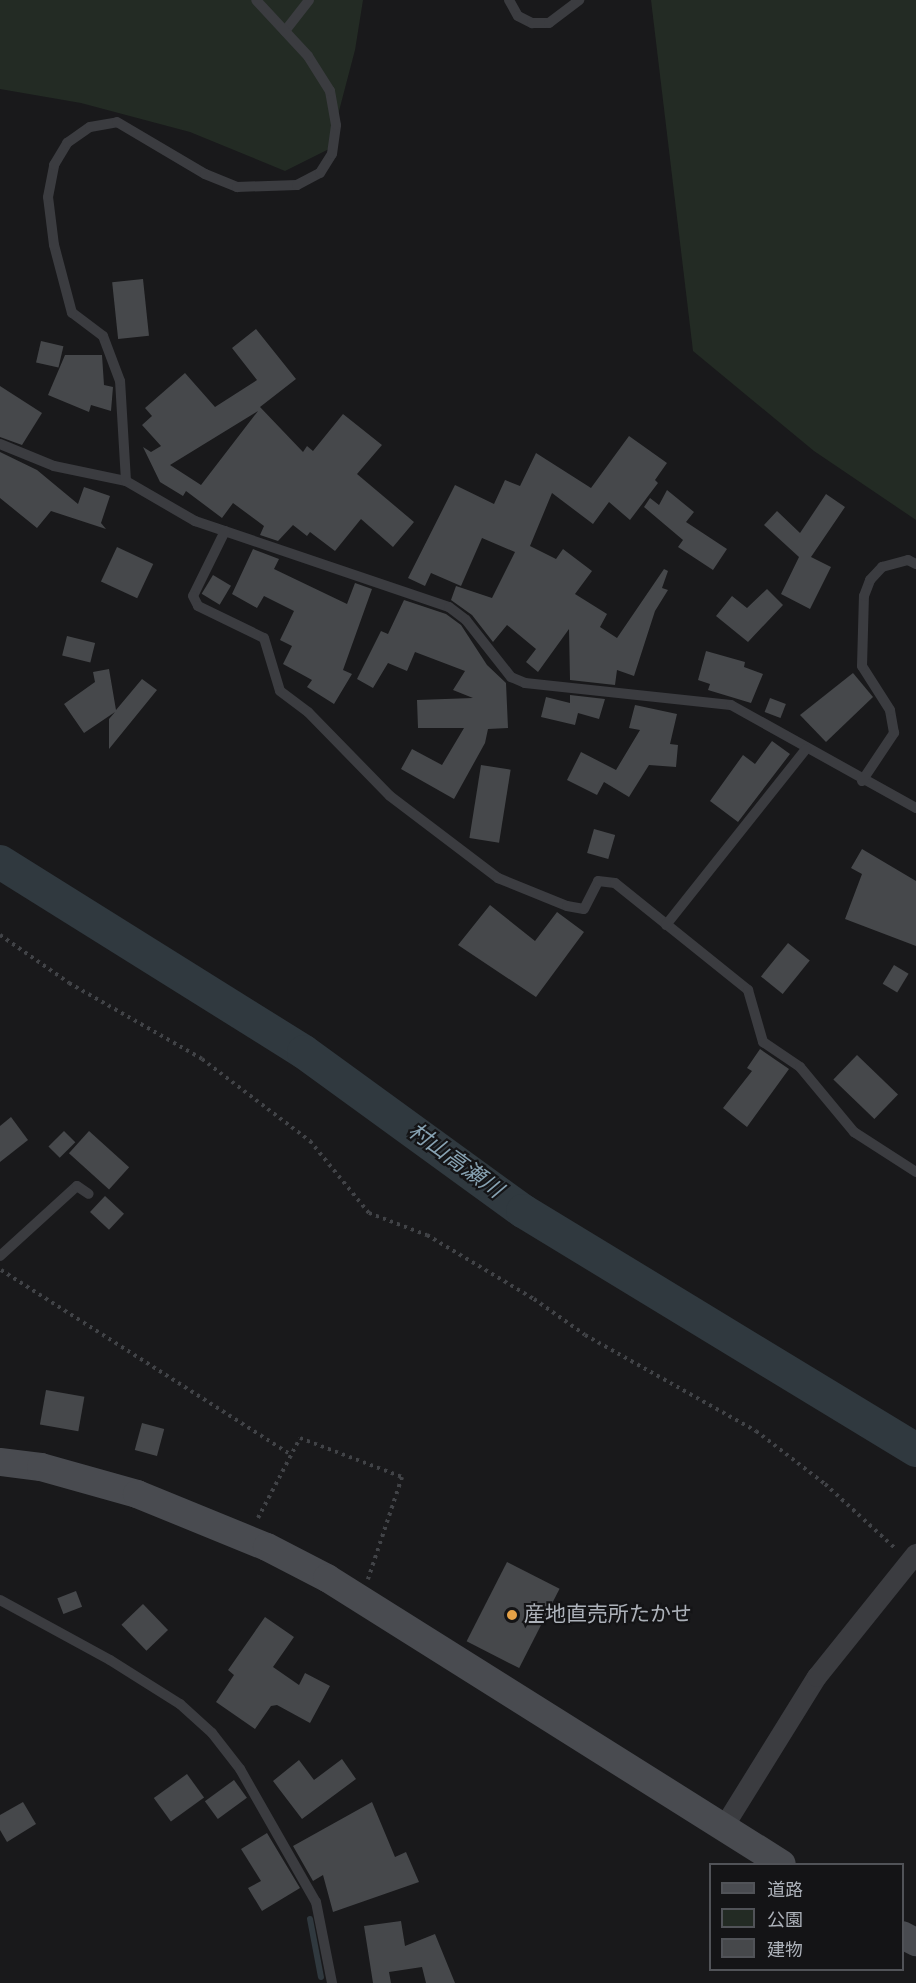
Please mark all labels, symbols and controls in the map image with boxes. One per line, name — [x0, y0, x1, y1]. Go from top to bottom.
water label: 村山高瀬川 — [403, 1118, 507, 1204]
place label: 産地直売所たかせ — [524, 1602, 692, 1628]
marker: 産地直売所たかせ — [505, 1608, 519, 1622]
legend — [709, 1863, 904, 1971]
text: 道路 — [767, 1882, 803, 1900]
text: 公園 — [767, 1912, 803, 1930]
text: 建物 — [767, 1942, 803, 1960]

